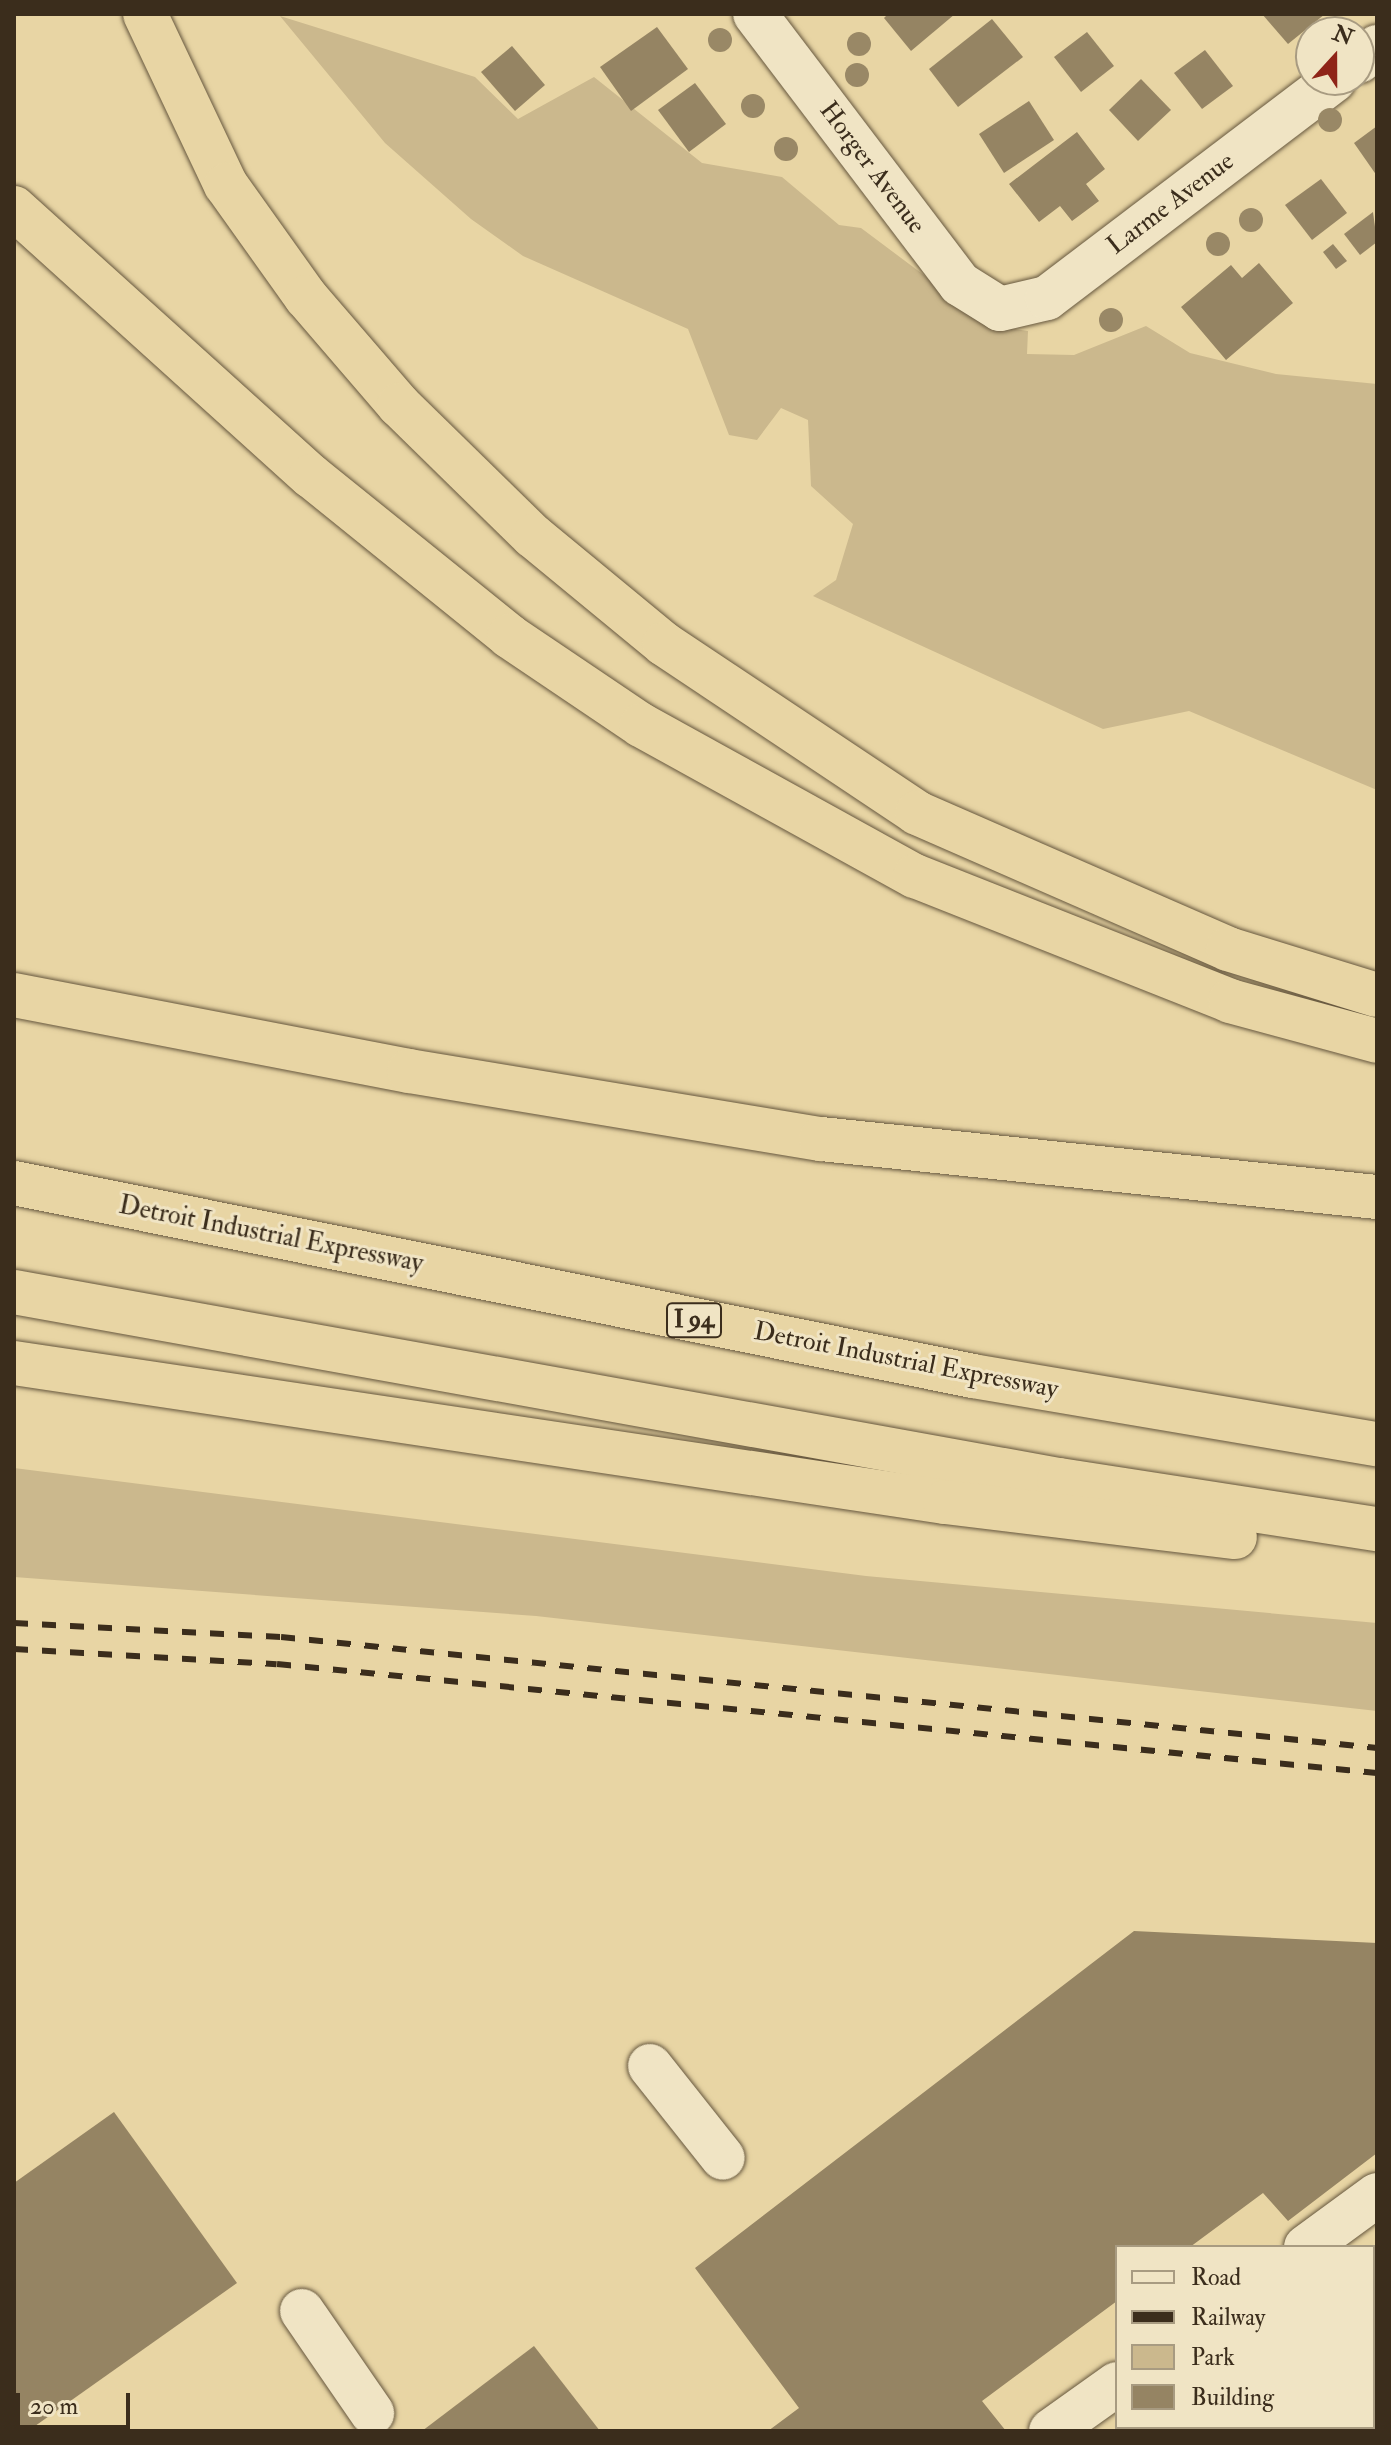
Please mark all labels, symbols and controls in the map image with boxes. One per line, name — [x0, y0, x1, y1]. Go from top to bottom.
north arrow — [1295, 16, 1375, 96]
text: N — [1329, 19, 1357, 52]
street label: Horger Avenue — [812, 96, 932, 240]
street label: Larme Avenue — [1101, 146, 1241, 262]
street label: Detroit Industrial Expressway — [116, 1190, 426, 1280]
road number: I 94 — [666, 1300, 722, 1340]
street label: Detroit Industrial Expressway — [751, 1316, 1061, 1406]
legend — [1115, 2245, 1375, 2429]
text: Road — [1191, 2262, 1241, 2293]
text: Railway — [1191, 2302, 1265, 2333]
text: Park — [1191, 2342, 1235, 2373]
scale bar — [20, 2377, 134, 2427]
text: Building — [1191, 2382, 1274, 2413]
text: 20 m — [30, 2391, 78, 2422]

